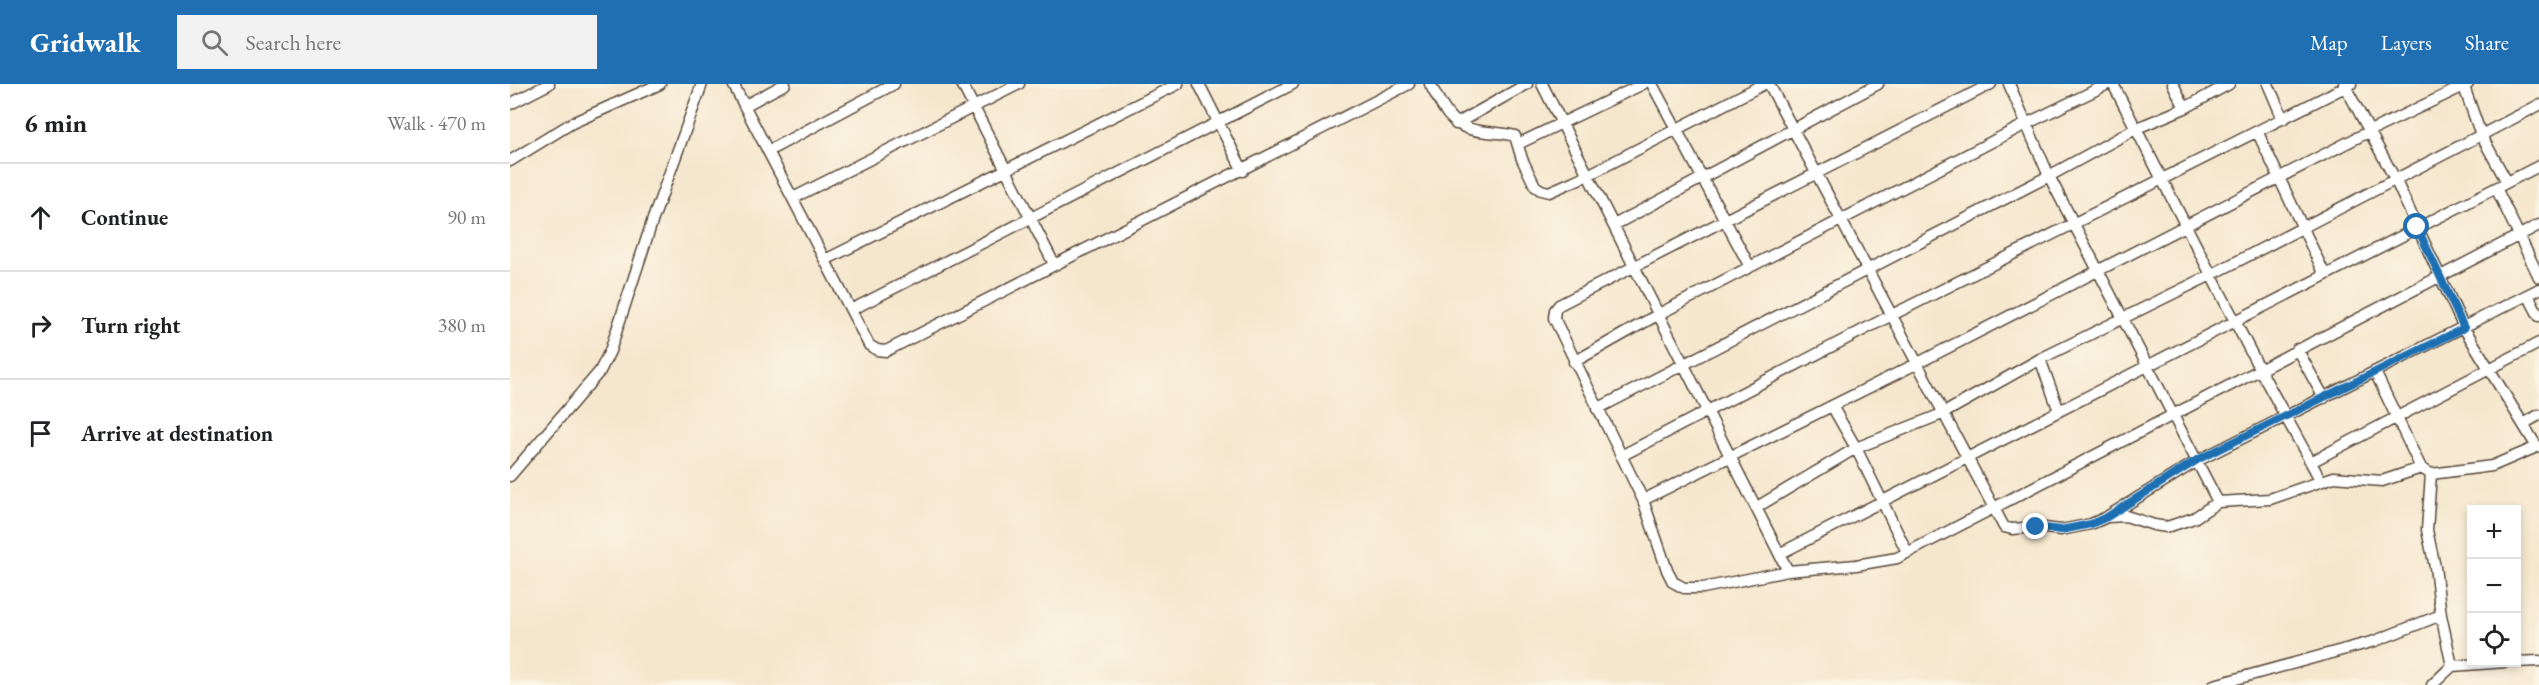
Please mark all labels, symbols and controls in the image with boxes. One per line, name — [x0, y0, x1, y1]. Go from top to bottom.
search box — [177, 15, 597, 69]
text: Gridwalk — [30, 24, 141, 60]
icon: search — [198, 26, 231, 59]
text: Search here — [246, 28, 341, 57]
text: Map — [2310, 29, 2348, 56]
text: Layers — [2381, 29, 2432, 56]
text: Share — [2465, 29, 2509, 56]
text: 6 min — [24, 106, 87, 140]
text: Walk · 470 m — [387, 110, 486, 136]
icon: ahead — [24, 201, 57, 234]
text: Continue — [81, 203, 168, 232]
text: 90 m — [447, 204, 486, 230]
route start — [2403, 213, 2429, 239]
icon: right — [24, 309, 57, 342]
text: Turn right — [81, 311, 180, 340]
text: 380 m — [438, 312, 486, 338]
icon: arrive — [24, 417, 57, 450]
text: Arrive at destination — [81, 419, 273, 448]
map controls — [2467, 505, 2521, 667]
button: + — [2467, 505, 2521, 559]
route end — [2022, 513, 2048, 539]
button: − — [2467, 559, 2521, 613]
button: locate — [2467, 613, 2521, 667]

